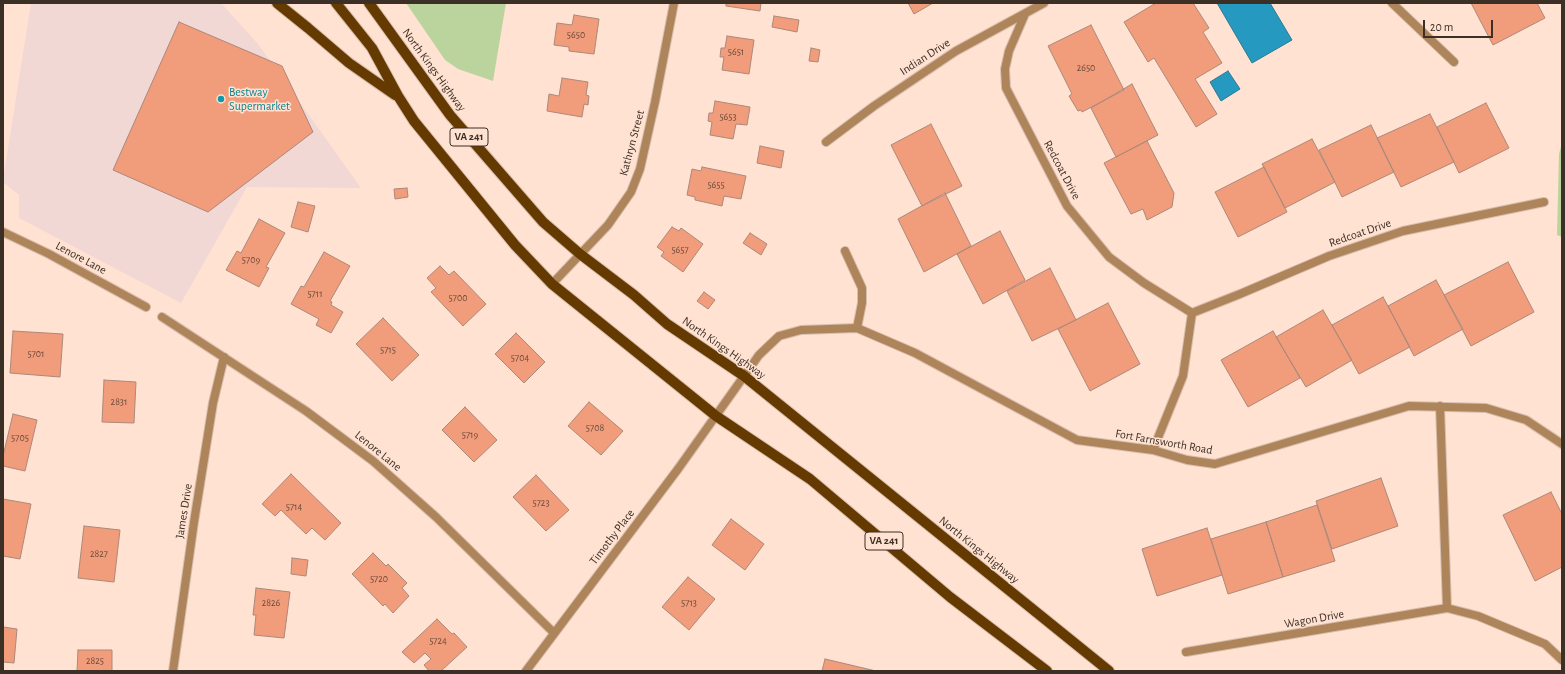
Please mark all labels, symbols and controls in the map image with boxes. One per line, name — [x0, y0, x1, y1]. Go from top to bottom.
scale bar — [1425, 12, 1495, 38]
text: 20 m — [1430, 21, 1453, 33]
street label: North Kings Highway — [399, 26, 469, 114]
house number: 5650 — [567, 29, 585, 41]
street label: Indian Drive — [897, 35, 953, 79]
house number: 5651 — [728, 46, 744, 58]
house number: 2650 — [1077, 62, 1095, 74]
place label: Bestway Supermarket — [229, 85, 290, 113]
marker: Bestway Supermarket — [216, 94, 226, 104]
street label: Kathryn Street — [616, 109, 648, 177]
house number: 5653 — [719, 111, 737, 123]
road number: VA 241 — [450, 128, 488, 146]
street label: Redcoat Drive — [1040, 138, 1084, 202]
house number: 5655 — [707, 179, 725, 191]
street label: Redcoat Drive — [1327, 216, 1393, 250]
street label: Lenore Lane — [53, 239, 109, 277]
house number: 5657 — [671, 244, 689, 256]
house number: 5709 — [242, 254, 260, 266]
house number: 5711 — [307, 288, 323, 300]
house number: 5700 — [449, 292, 467, 304]
street label: North Kings Highway — [679, 314, 769, 382]
house number: 5715 — [380, 344, 396, 356]
house number: 5701 — [27, 348, 45, 360]
house number: 5704 — [511, 352, 529, 364]
house number: 2831 — [111, 396, 127, 408]
house number: 5708 — [586, 422, 604, 434]
street label: Fort Farnsworth Road — [1114, 426, 1214, 458]
street label: Lenore Lane — [352, 428, 404, 474]
house number: 5719 — [462, 429, 478, 441]
house number: 5705 — [11, 432, 29, 444]
street label: James Drive — [173, 483, 195, 539]
house number: 5723 — [532, 497, 550, 509]
house number: 5714 — [286, 501, 302, 513]
street label: Timothy Place — [586, 506, 638, 568]
street label: North Kings Highway — [936, 513, 1022, 587]
road number: VA 241 — [865, 532, 903, 550]
house number: 2827 — [90, 548, 108, 560]
house number: 5720 — [370, 573, 388, 585]
house number: 2826 — [262, 597, 280, 609]
house number: 5713 — [681, 597, 697, 609]
street label: Wagon Drive — [1283, 607, 1345, 631]
house number: 5724 — [429, 635, 447, 647]
house number: 2825 — [86, 655, 104, 667]

